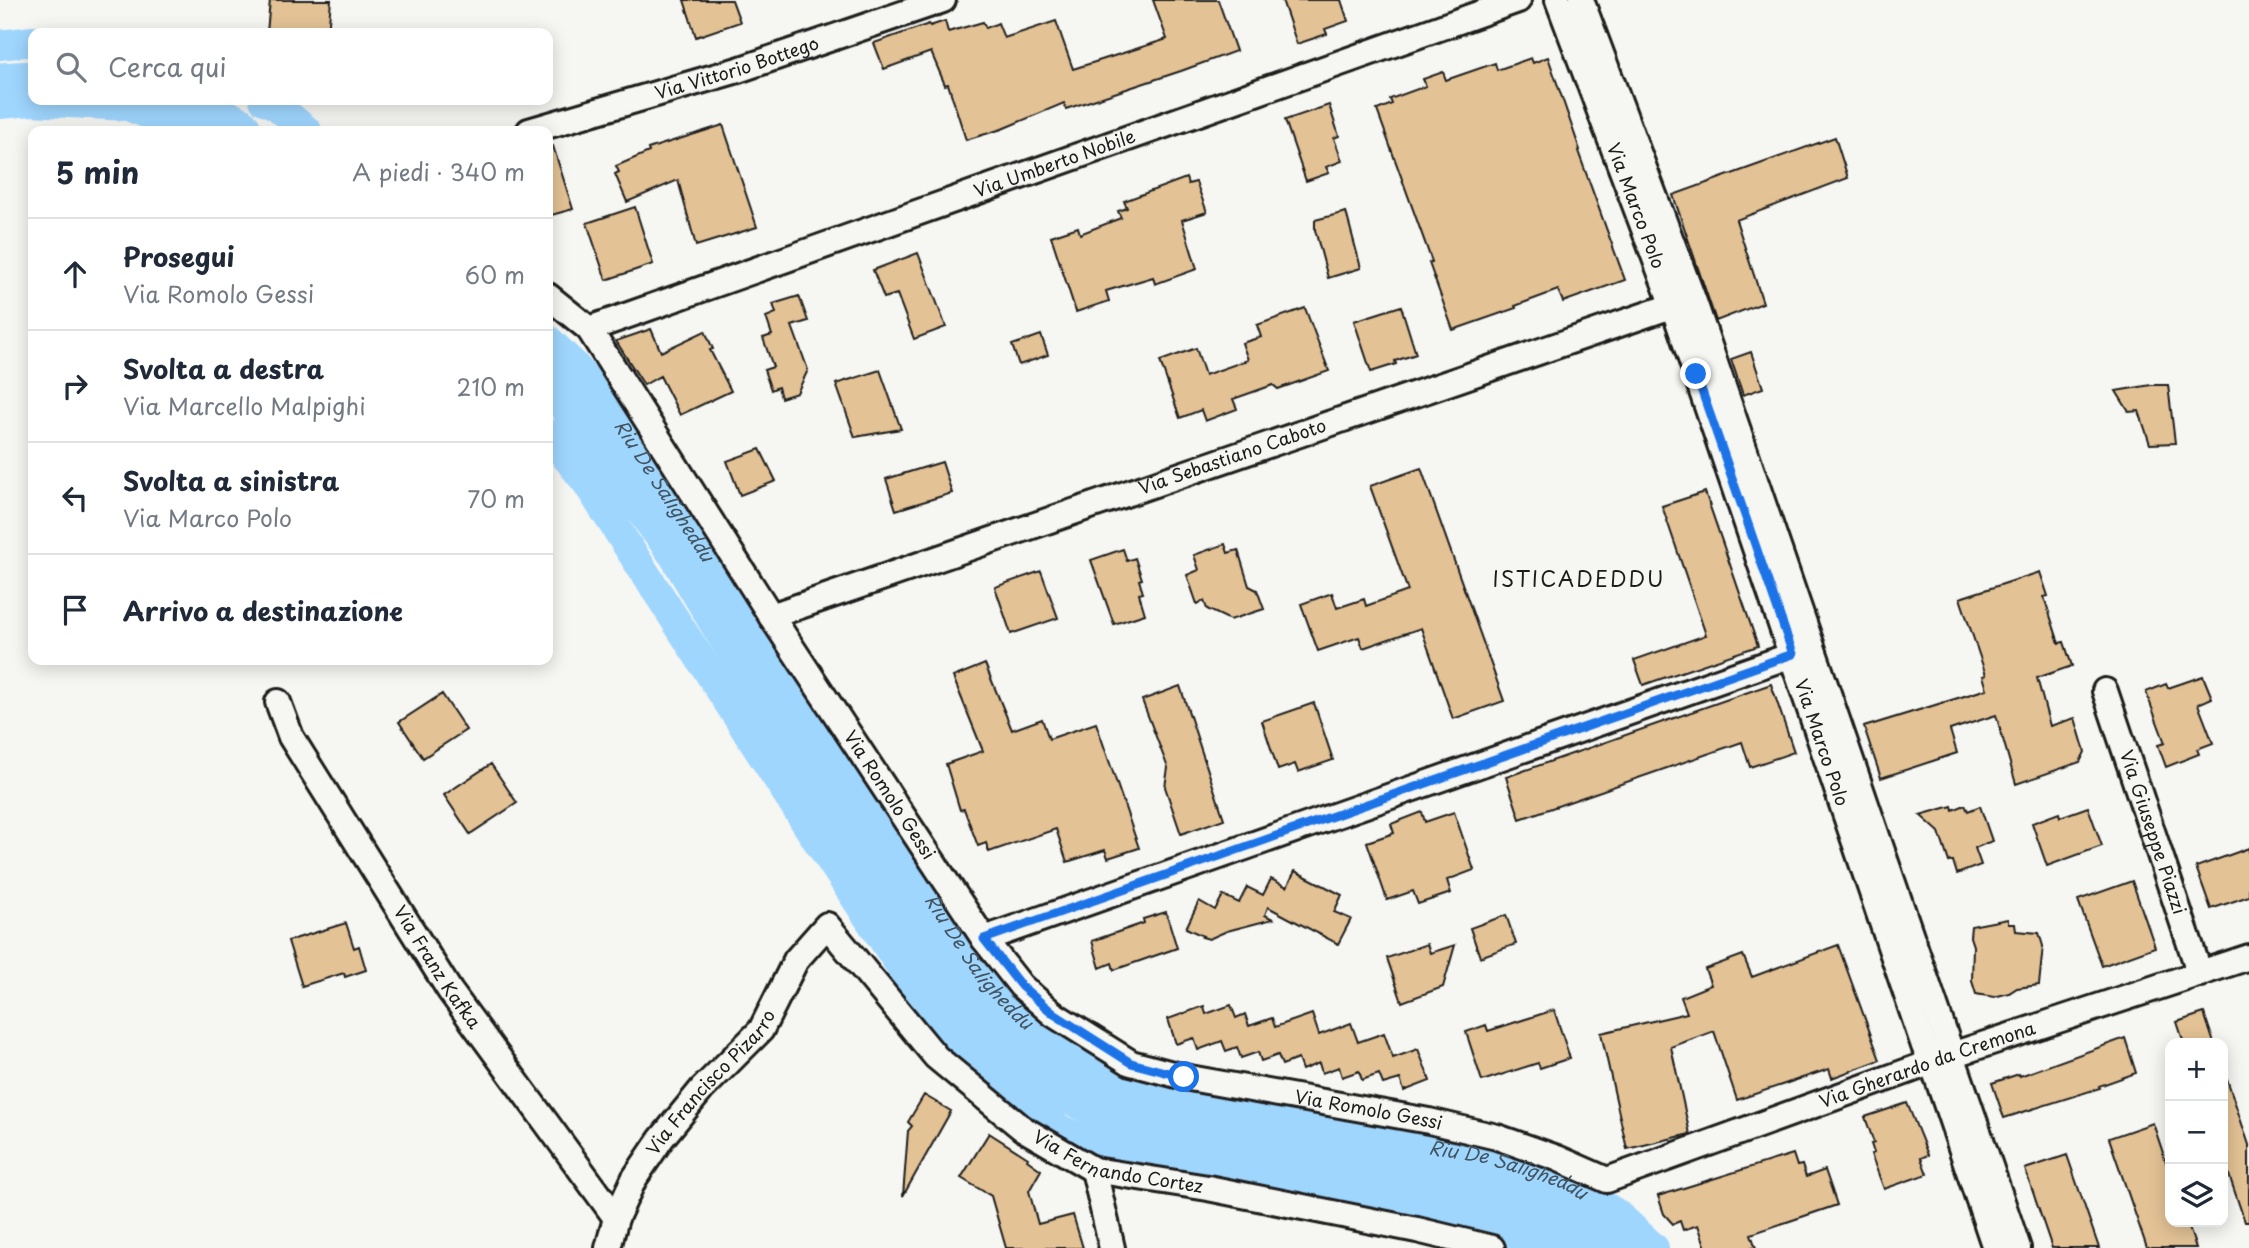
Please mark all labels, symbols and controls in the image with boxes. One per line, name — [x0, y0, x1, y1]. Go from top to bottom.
search box — [28, 28, 553, 105]
street label: Via Vittorio Bottego — [651, 28, 822, 106]
text: Cerca qui — [108, 47, 227, 86]
icon: search — [52, 48, 90, 86]
street label: Via Umberto Nobile — [970, 122, 1139, 204]
street label: Via Marco Polo — [1601, 139, 1673, 272]
text: 5 min — [56, 149, 139, 194]
text: A piedi · 340 m — [352, 154, 525, 189]
text: Prosegui — [123, 237, 235, 276]
icon: ahead — [56, 255, 94, 293]
text: 60 m — [465, 257, 525, 292]
text: Via Romolo Gessi — [123, 276, 314, 311]
text: Svolta a destra — [123, 349, 324, 388]
route end — [1680, 358, 1711, 389]
icon: right — [56, 367, 94, 405]
text: 210 m — [457, 369, 525, 404]
text: Via Marcello Malpighi — [123, 388, 366, 423]
street label: Via Sebastiano Caboto — [1134, 411, 1330, 501]
water label: Riu De Saligheddu — [608, 413, 723, 568]
text: Svolta a sinistra — [123, 461, 339, 500]
icon: left — [56, 479, 94, 517]
text: 70 m — [467, 481, 525, 516]
text: Via Marco Polo — [123, 500, 292, 535]
district label: ISTICADEDDU — [1493, 562, 1665, 594]
icon: arrive — [56, 591, 94, 629]
text: Arrivo a destinazione — [123, 591, 403, 630]
street label: Via Marco Polo — [1788, 675, 1857, 809]
street label: Via Romolo Gessi — [838, 724, 943, 864]
street label: Via Giuseppe Piazzi — [2114, 746, 2194, 917]
water label: Riu De Saligheddu — [919, 888, 1041, 1037]
street label: Via Franz Kafka — [388, 900, 489, 1035]
street label: Via Francisco Pizarro — [639, 1005, 781, 1160]
street label: Via Gherardo da Cremona — [1815, 1013, 2039, 1114]
map controls — [2165, 1038, 2228, 1227]
button: + — [2165, 1038, 2228, 1101]
route start — [1168, 1061, 1199, 1092]
street label: Via Romolo Gessi — [1293, 1082, 1445, 1136]
button: − — [2165, 1101, 2228, 1164]
street label: Via Fernando Cortez — [1029, 1122, 1205, 1199]
water label: Riu De Saligheddu — [1427, 1133, 1595, 1207]
button: layers — [2165, 1164, 2228, 1227]

